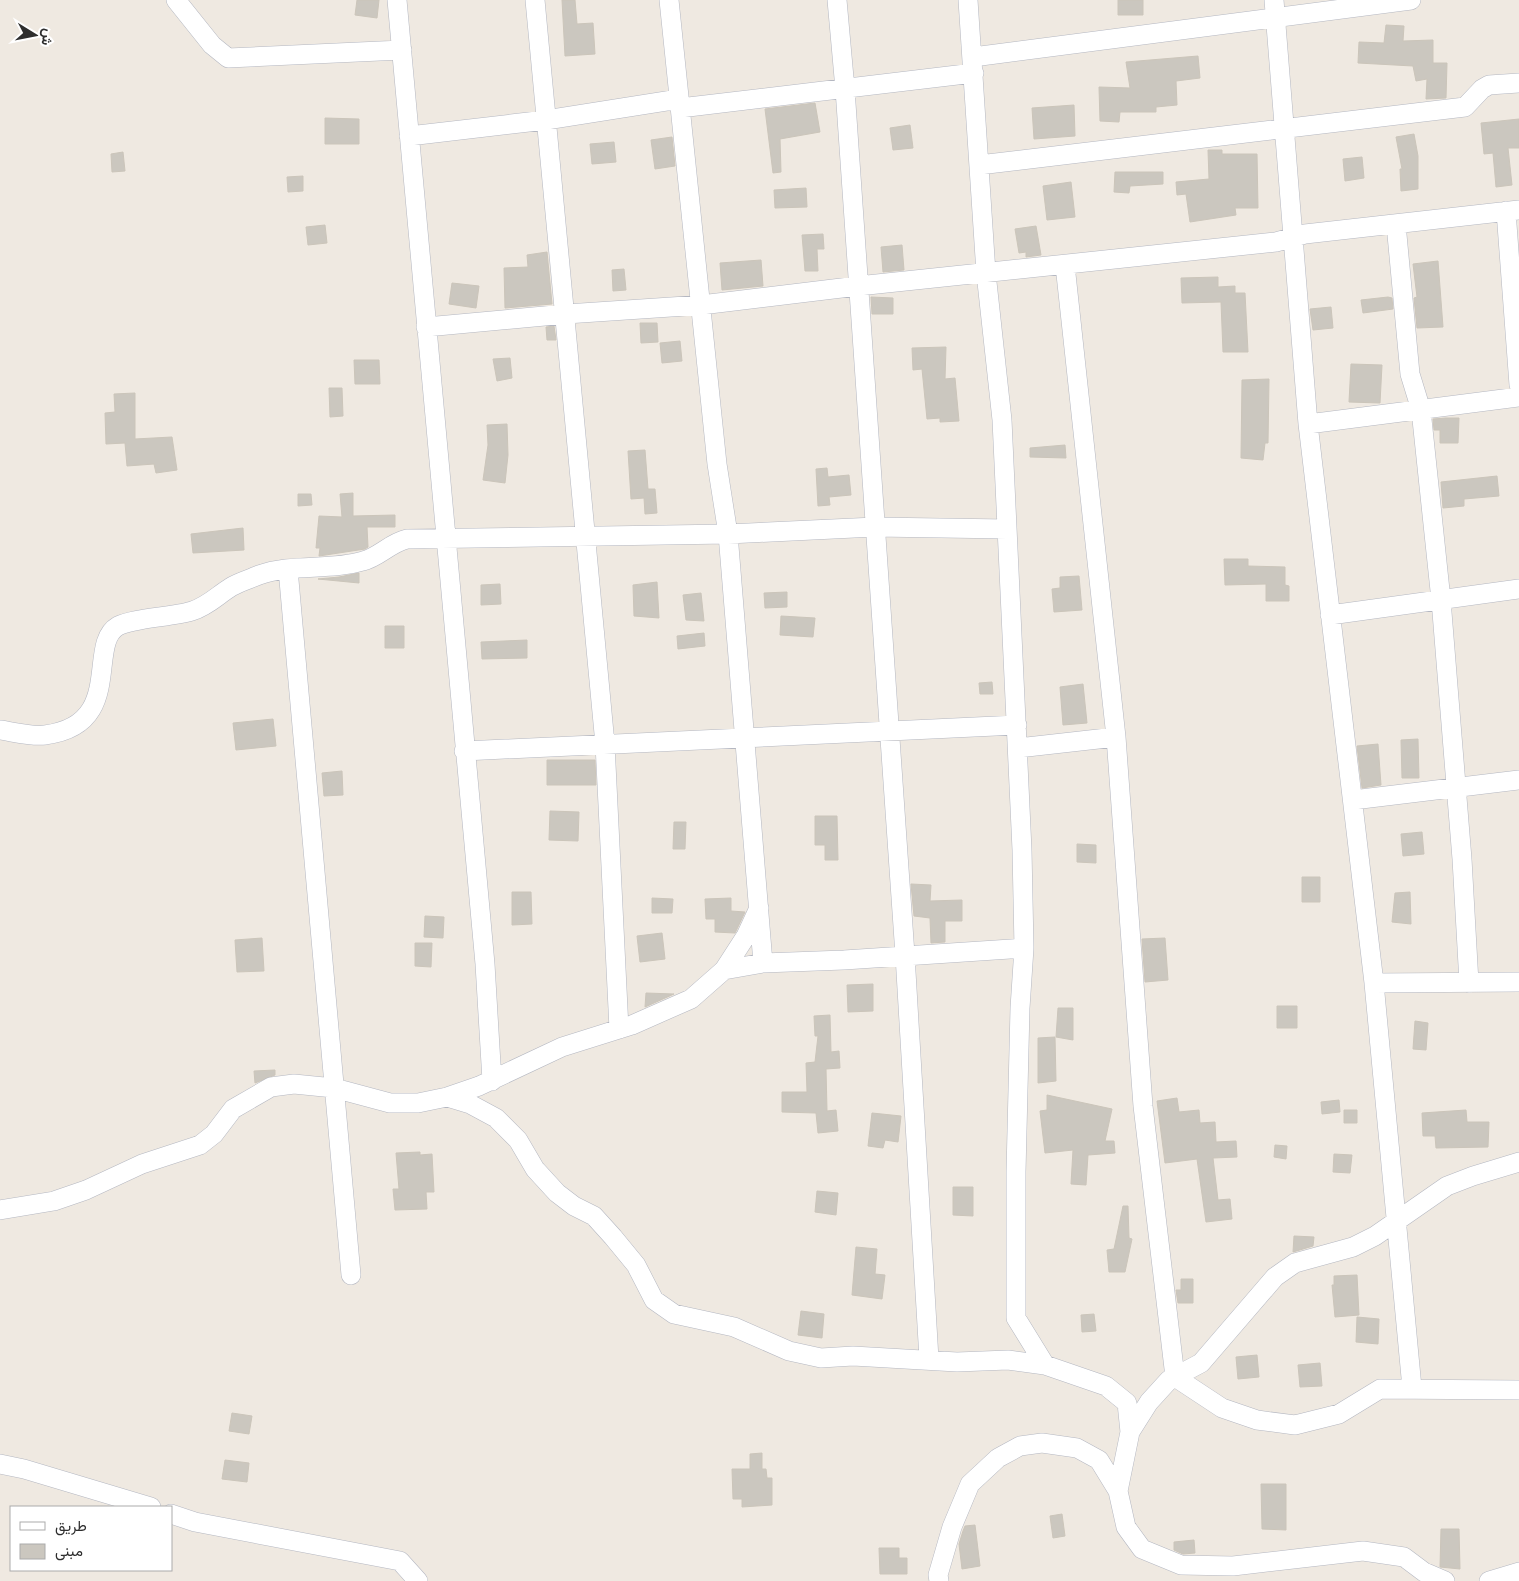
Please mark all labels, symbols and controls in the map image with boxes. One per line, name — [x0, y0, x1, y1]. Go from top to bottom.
north arrow — [10, 10, 60, 60]
text: ش — [37, 27, 58, 47]
legend — [10, 1506, 172, 1571]
text: طريق — [55, 1516, 87, 1536]
text: مبنى — [55, 1541, 83, 1561]

